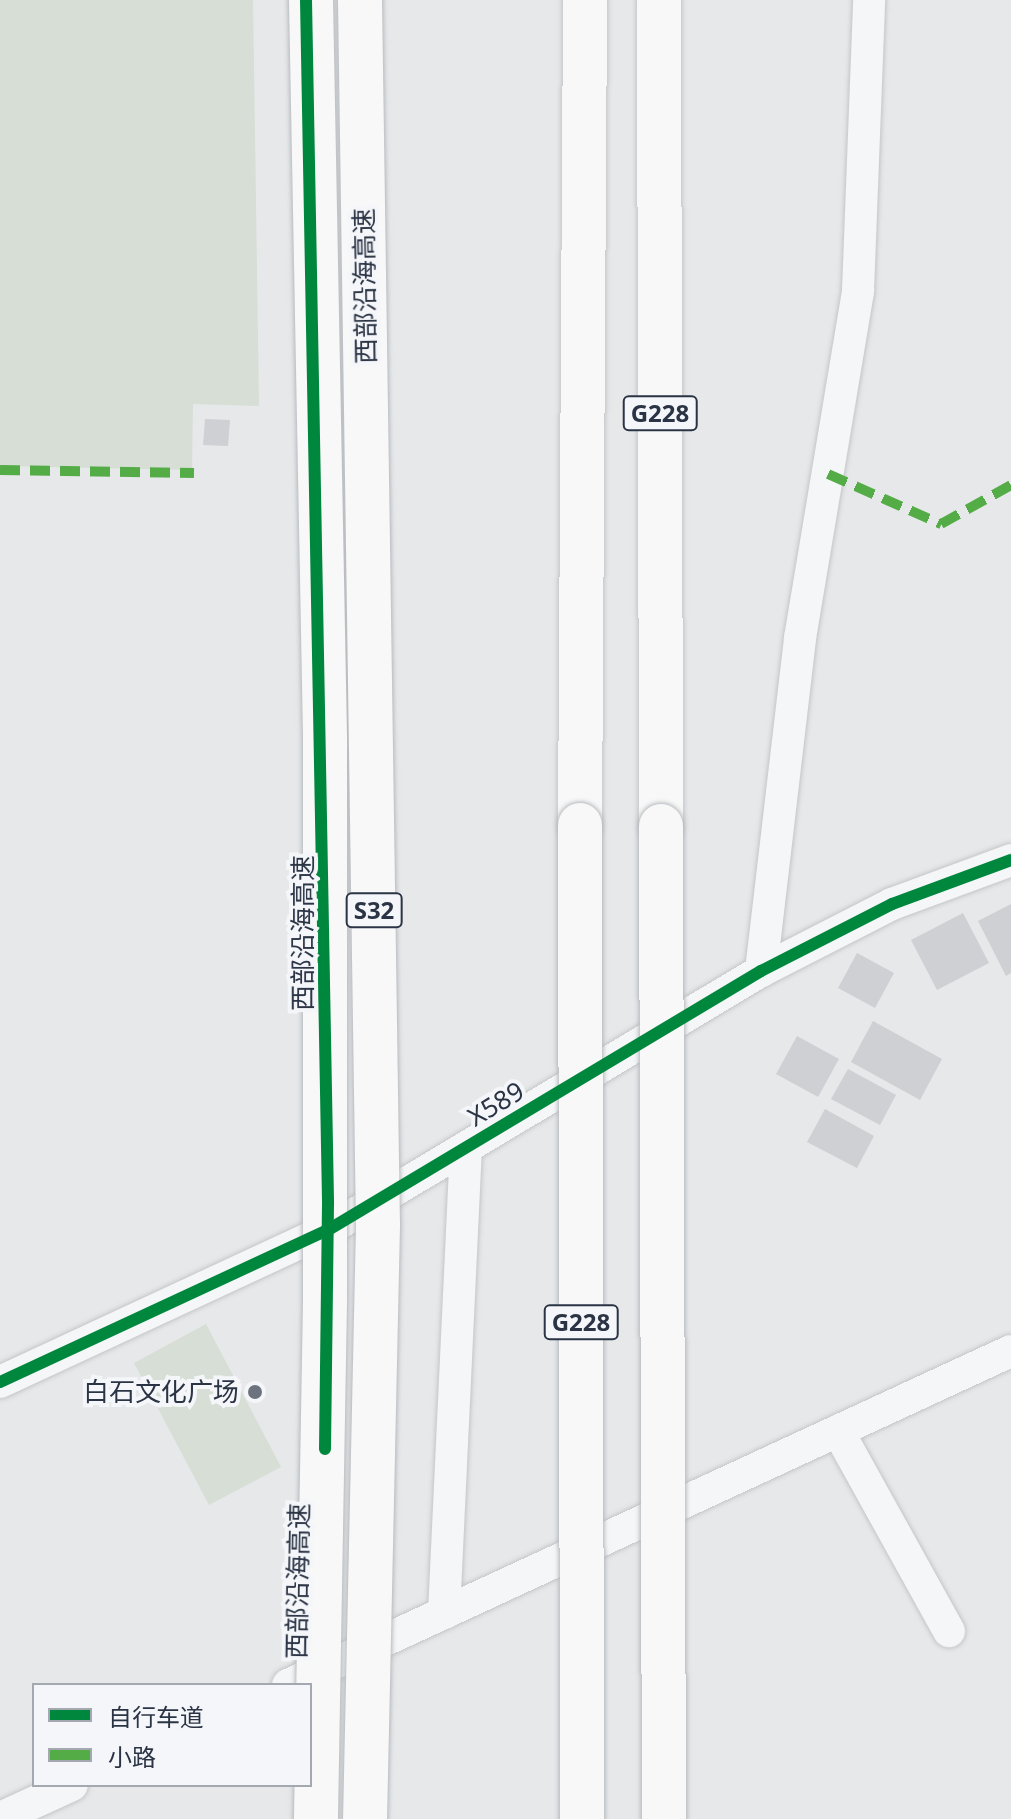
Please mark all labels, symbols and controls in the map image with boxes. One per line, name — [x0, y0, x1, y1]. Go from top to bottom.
street label: 西部沿海高速 — [348, 208, 382, 364]
road number: G228 — [622, 393, 698, 433]
street label: 西部沿海高速 — [287, 855, 319, 1011]
road number: S32 — [344, 890, 404, 930]
street label: X589 — [462, 1075, 530, 1133]
road number: G228 — [543, 1302, 619, 1342]
place label: 白石文化广场 — [83, 1376, 239, 1408]
marker: 白石文化广场 — [246, 1383, 264, 1401]
street label: 西部沿海高速 — [281, 1503, 315, 1659]
legend — [32, 1683, 312, 1787]
text: 自行车道 — [108, 1700, 204, 1733]
text: 小路 — [108, 1740, 156, 1773]

